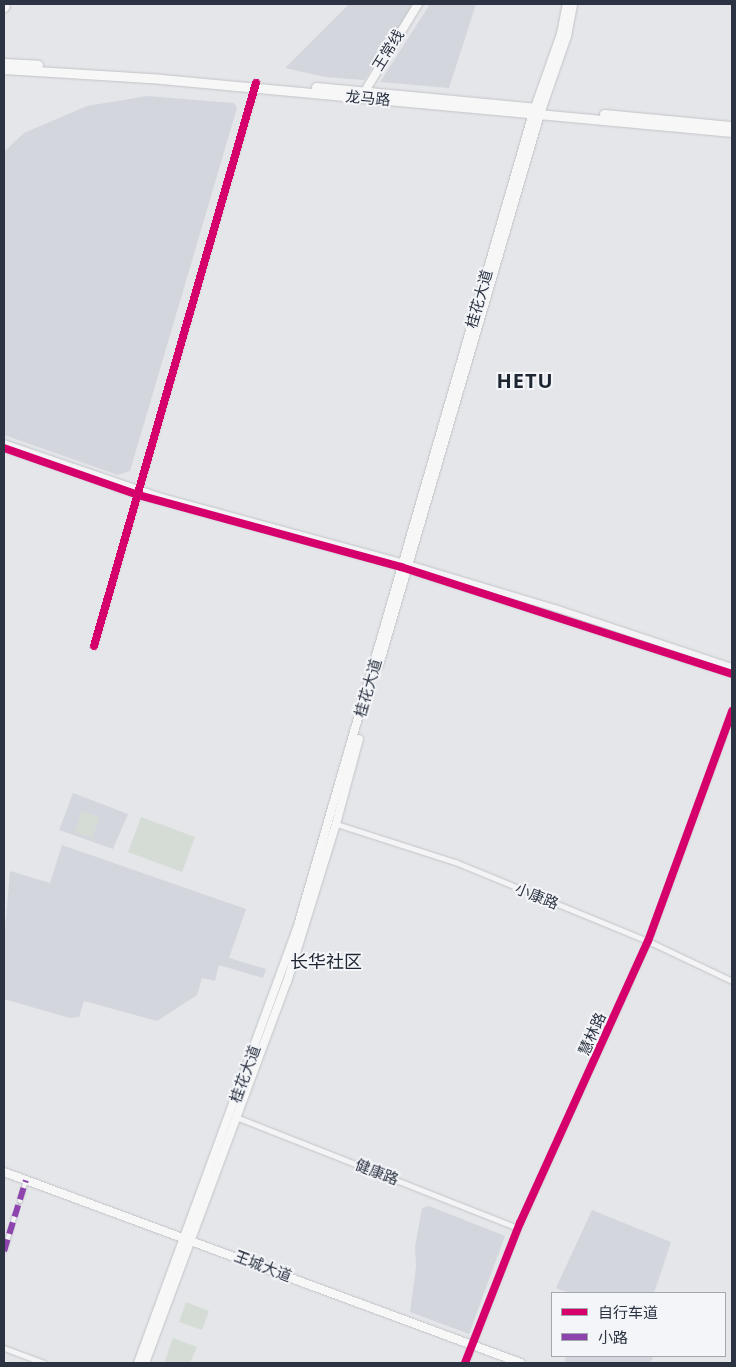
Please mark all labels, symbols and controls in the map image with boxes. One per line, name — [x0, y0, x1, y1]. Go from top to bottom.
street label: 王常线 — [368, 26, 408, 74]
street label: 龙马路 — [345, 87, 391, 109]
street label: 桂花大道 — [462, 268, 496, 330]
district label: HETU — [496, 368, 554, 392]
street label: 桂花大道 — [351, 657, 385, 719]
street label: 小康路 — [513, 879, 561, 913]
district label: 长华社区 — [290, 950, 362, 972]
street label: 慧林路 — [575, 1010, 609, 1058]
street label: 桂花大道 — [226, 1043, 264, 1105]
street label: 健康路 — [353, 1156, 401, 1188]
street label: 王城大道 — [232, 1247, 294, 1285]
legend — [551, 1292, 726, 1357]
text: 自行车道 — [598, 1302, 658, 1322]
text: 小路 — [598, 1327, 628, 1347]

